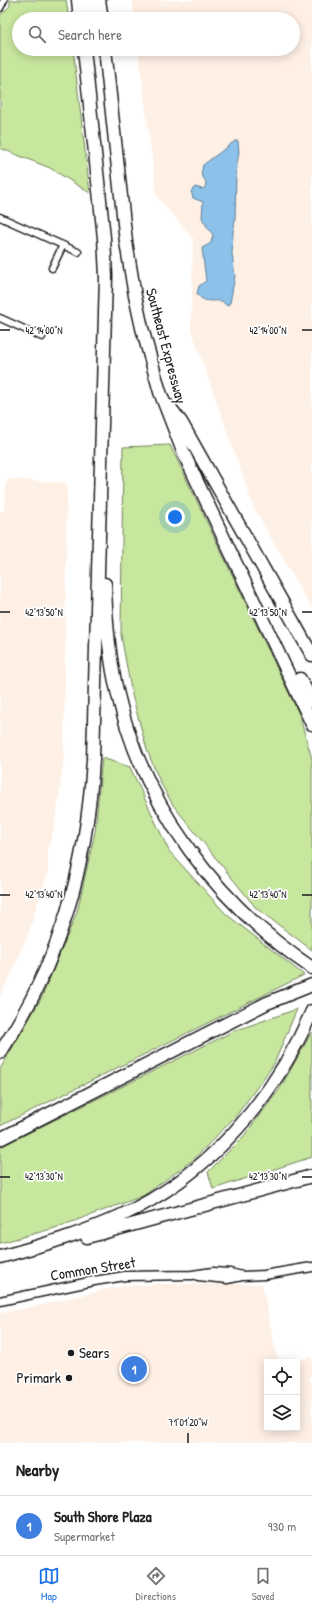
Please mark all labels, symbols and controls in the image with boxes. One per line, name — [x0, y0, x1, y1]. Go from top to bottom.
search box — [12, 12, 300, 56]
icon: search — [26, 23, 48, 45]
text: Search here — [58, 24, 122, 45]
street label: Southeast Expressway — [141, 286, 192, 406]
text: 42°14'00"N — [25, 324, 63, 337]
text: 42°14'00"N — [249, 324, 287, 337]
your location — [165, 507, 185, 527]
text: 42°13'50"N — [25, 606, 63, 619]
text: 42°13'50"N — [249, 606, 287, 619]
text: 42°13'40"N — [25, 888, 63, 901]
text: 42°13'40"N — [249, 888, 287, 901]
text: 42°13'30"N — [25, 1170, 63, 1183]
text: 42°13'30"N — [249, 1170, 287, 1183]
street label: Common Street — [49, 1251, 138, 1286]
place label: Sears — [79, 1342, 110, 1363]
marker: Sears — [66, 1348, 76, 1358]
pin: 1 — [121, 1354, 147, 1384]
map controls — [264, 1359, 300, 1431]
button: locate — [264, 1359, 300, 1395]
place label: Primark — [17, 1367, 61, 1388]
marker: Primark — [64, 1373, 74, 1383]
button: layers — [264, 1395, 300, 1431]
text: 71°01'20"W — [169, 1416, 208, 1429]
text: Nearby — [16, 1458, 59, 1481]
text: South Shore Plaza — [54, 1506, 152, 1527]
text: 1 — [27, 1517, 31, 1535]
text: 930 m — [268, 1517, 296, 1535]
text: Supermarket — [54, 1527, 115, 1545]
tab: Map — [38, 1565, 60, 1603]
tab: Directions — [136, 1565, 176, 1603]
tab: Saved — [252, 1565, 274, 1603]

